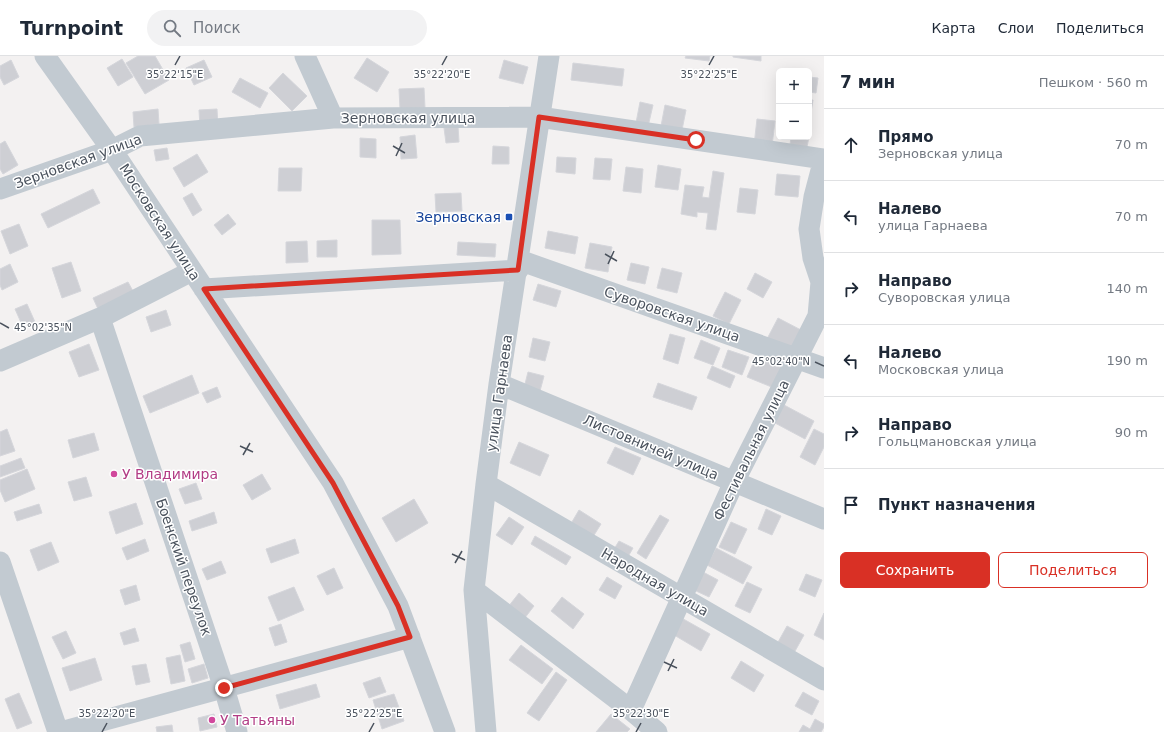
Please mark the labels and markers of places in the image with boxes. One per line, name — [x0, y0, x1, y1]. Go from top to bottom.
place label: Зерновская — [415, 209, 501, 225]
marker: Зерновская — [504, 212, 514, 222]
place label: У Владимира — [122, 466, 218, 482]
marker: У Владимира — [109, 469, 119, 479]
place label: У Татьяны — [220, 712, 295, 728]
marker: У Татьяны — [207, 715, 217, 725]

